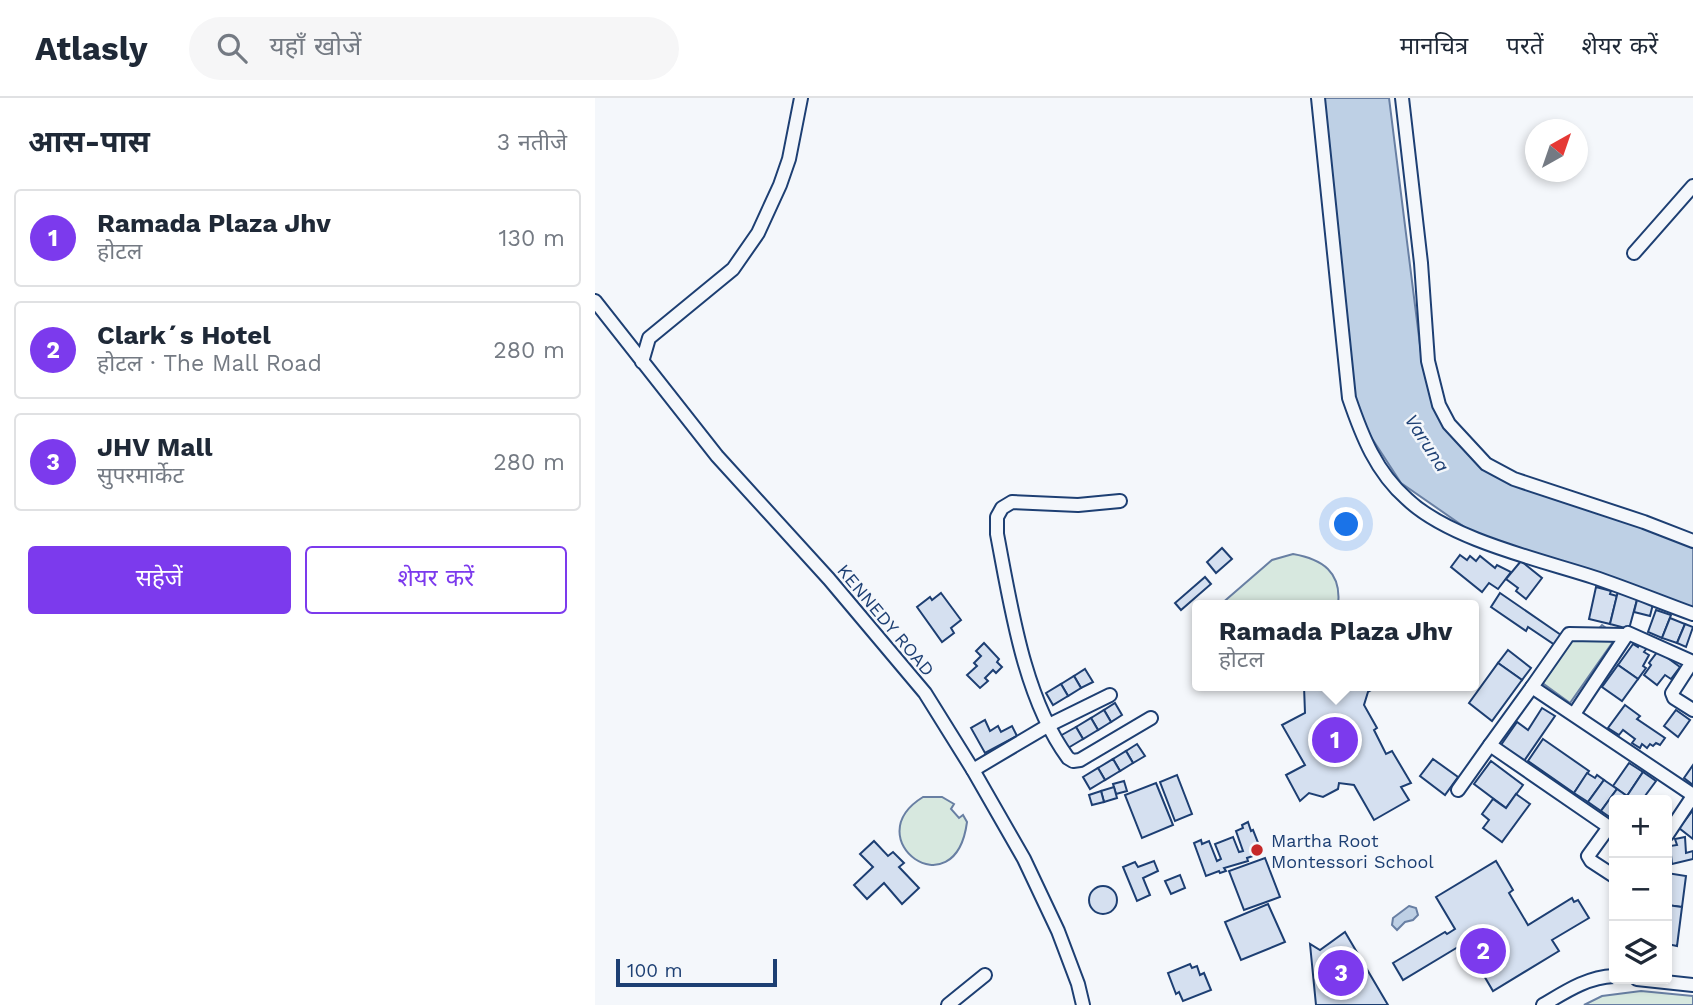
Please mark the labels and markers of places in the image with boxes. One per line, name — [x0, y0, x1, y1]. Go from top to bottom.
pin: 1 — [1312, 714, 1358, 766]
place label: Martha Root Montessori School — [1271, 830, 1434, 872]
marker: Martha Root Montessori School — [1249, 842, 1265, 858]
pin: 2 — [1460, 925, 1506, 977]
pin: 3 — [1318, 947, 1364, 999]

